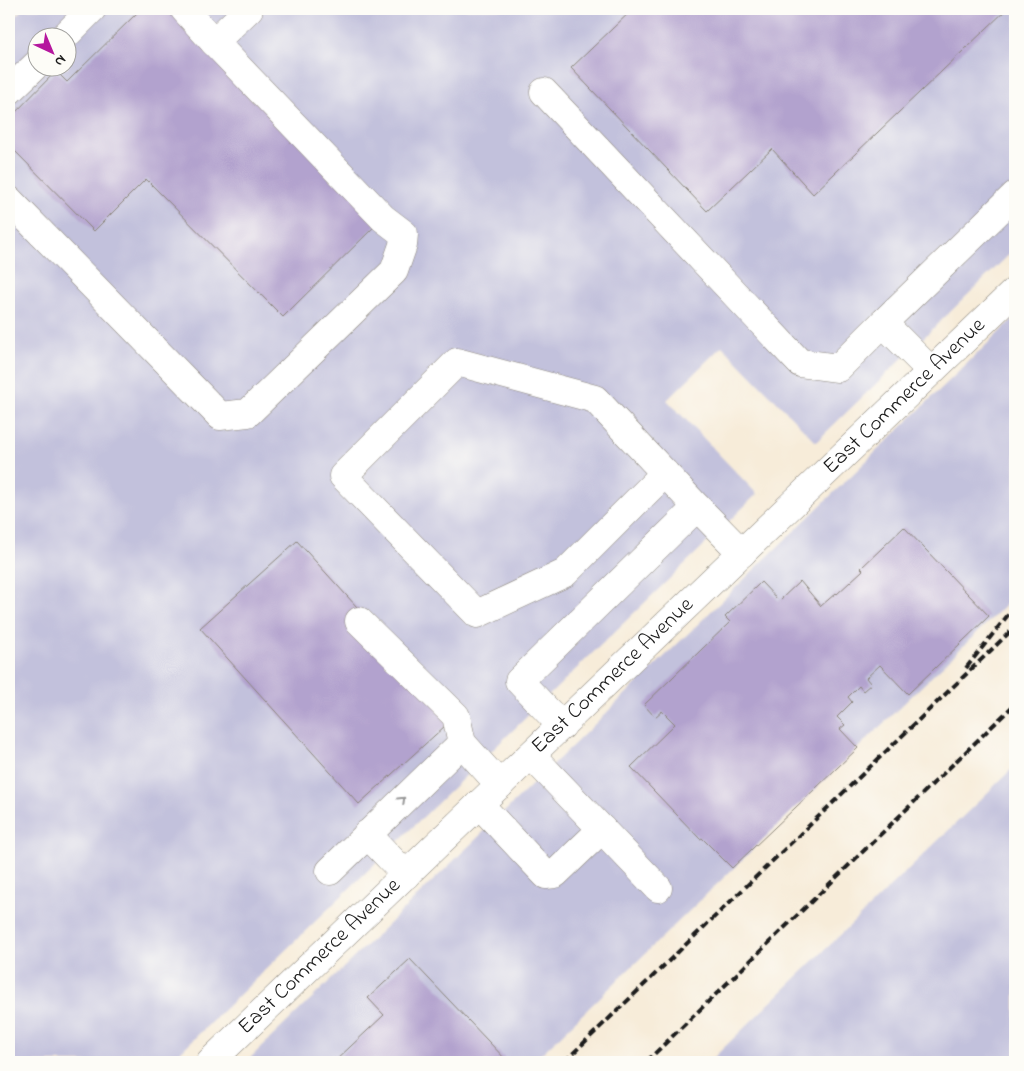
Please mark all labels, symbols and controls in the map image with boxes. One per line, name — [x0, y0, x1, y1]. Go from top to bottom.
north arrow — [28, 28, 78, 78]
text: N — [49, 49, 71, 71]
street label: East Commerce Avenue — [816, 311, 993, 482]
street label: East Commerce Avenue — [524, 590, 702, 762]
one-way arrow — [397, 797, 406, 806]
street label: East Commerce Avenue — [231, 871, 408, 1043]

